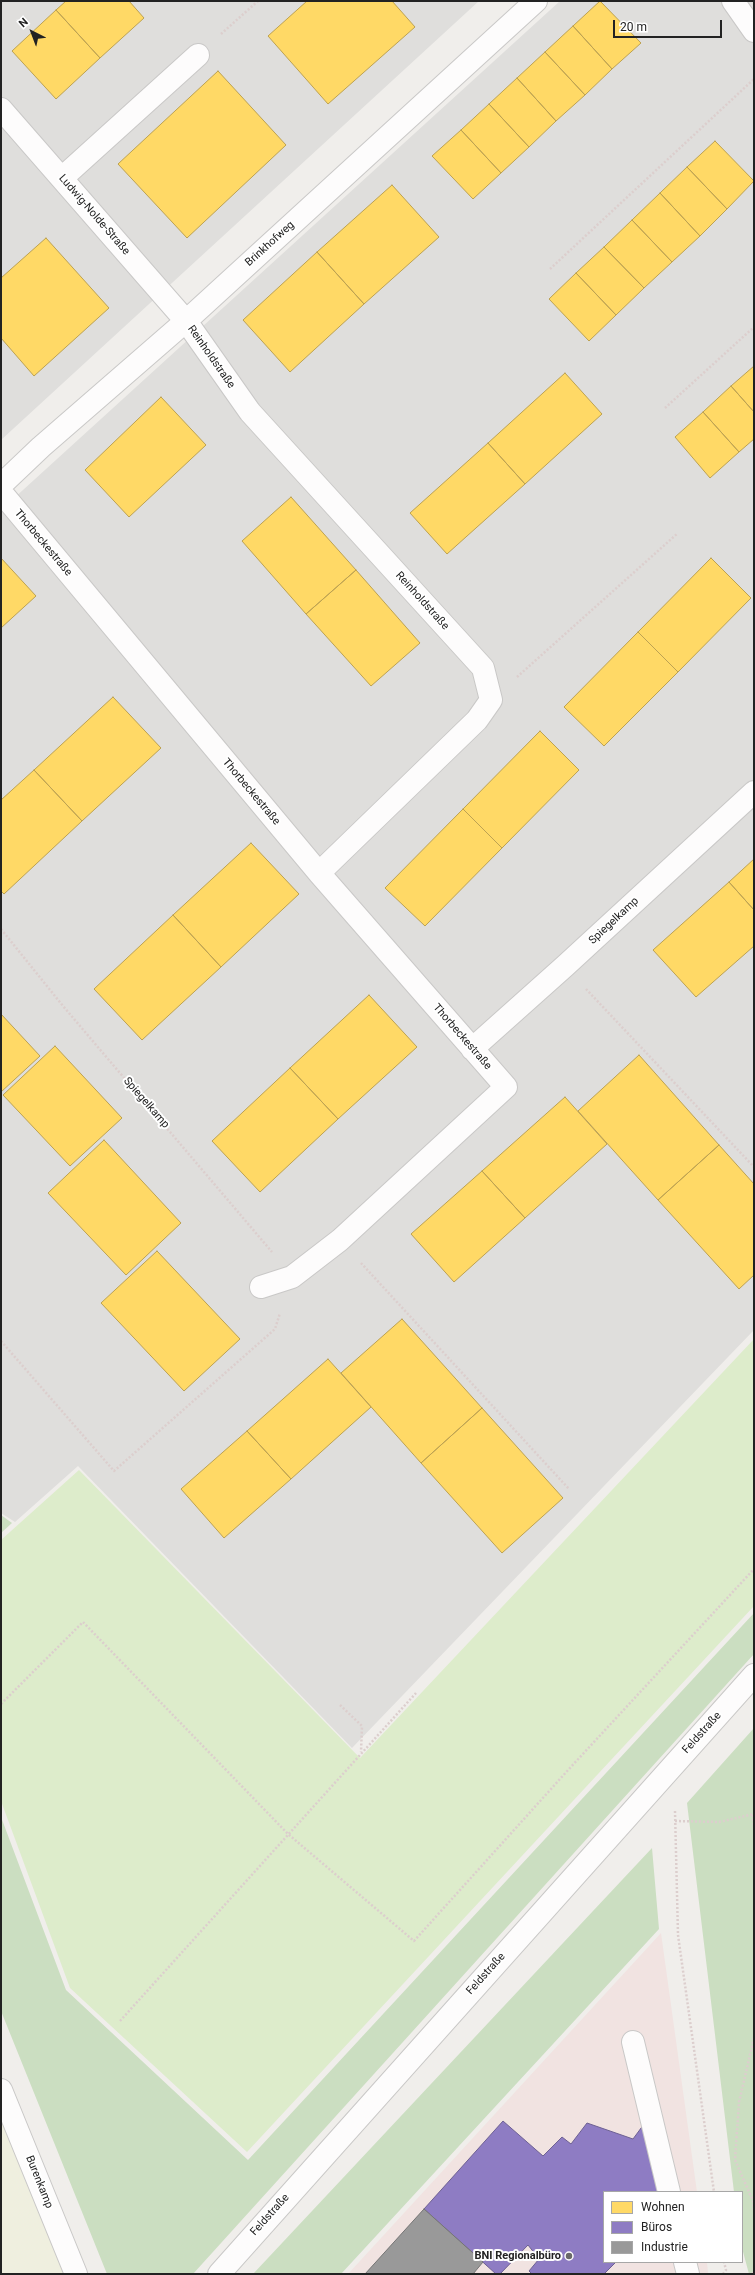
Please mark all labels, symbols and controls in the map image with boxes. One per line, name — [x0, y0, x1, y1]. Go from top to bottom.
north arrow — [12, 12, 52, 52]
scale bar — [615, 12, 724, 38]
text: N — [16, 15, 31, 30]
text: 20 m — [620, 20, 647, 34]
street label: Ludwig-Nolde-Straße — [56, 172, 132, 258]
street label: Brinkhofweg — [243, 219, 297, 269]
street label: Reinholdstraße — [184, 323, 238, 391]
street label: Thorbeckestraße — [11, 507, 75, 579]
street label: Reinholdstraße — [392, 569, 452, 633]
street label: Thorbeckestraße — [219, 756, 283, 828]
street label: Spiegelkamp — [586, 895, 642, 947]
street label: Thorbeckestraße — [430, 1001, 494, 1073]
street label: Spiegelkamp — [120, 1075, 172, 1131]
street label: Feldstraße — [680, 1709, 724, 1757]
street label: Feldstraße — [464, 1950, 508, 1998]
street label: Burenkamp — [22, 2154, 56, 2210]
street label: Feldstraße — [248, 2191, 292, 2239]
legend — [603, 2191, 743, 2263]
text: Wohnen — [641, 2200, 685, 2214]
text: Büros — [641, 2220, 672, 2234]
text: Industrie — [641, 2240, 688, 2254]
place label: BNI Regionalbüro — [474, 2249, 561, 2263]
marker: BNI Regionalbüro — [564, 2251, 574, 2261]

